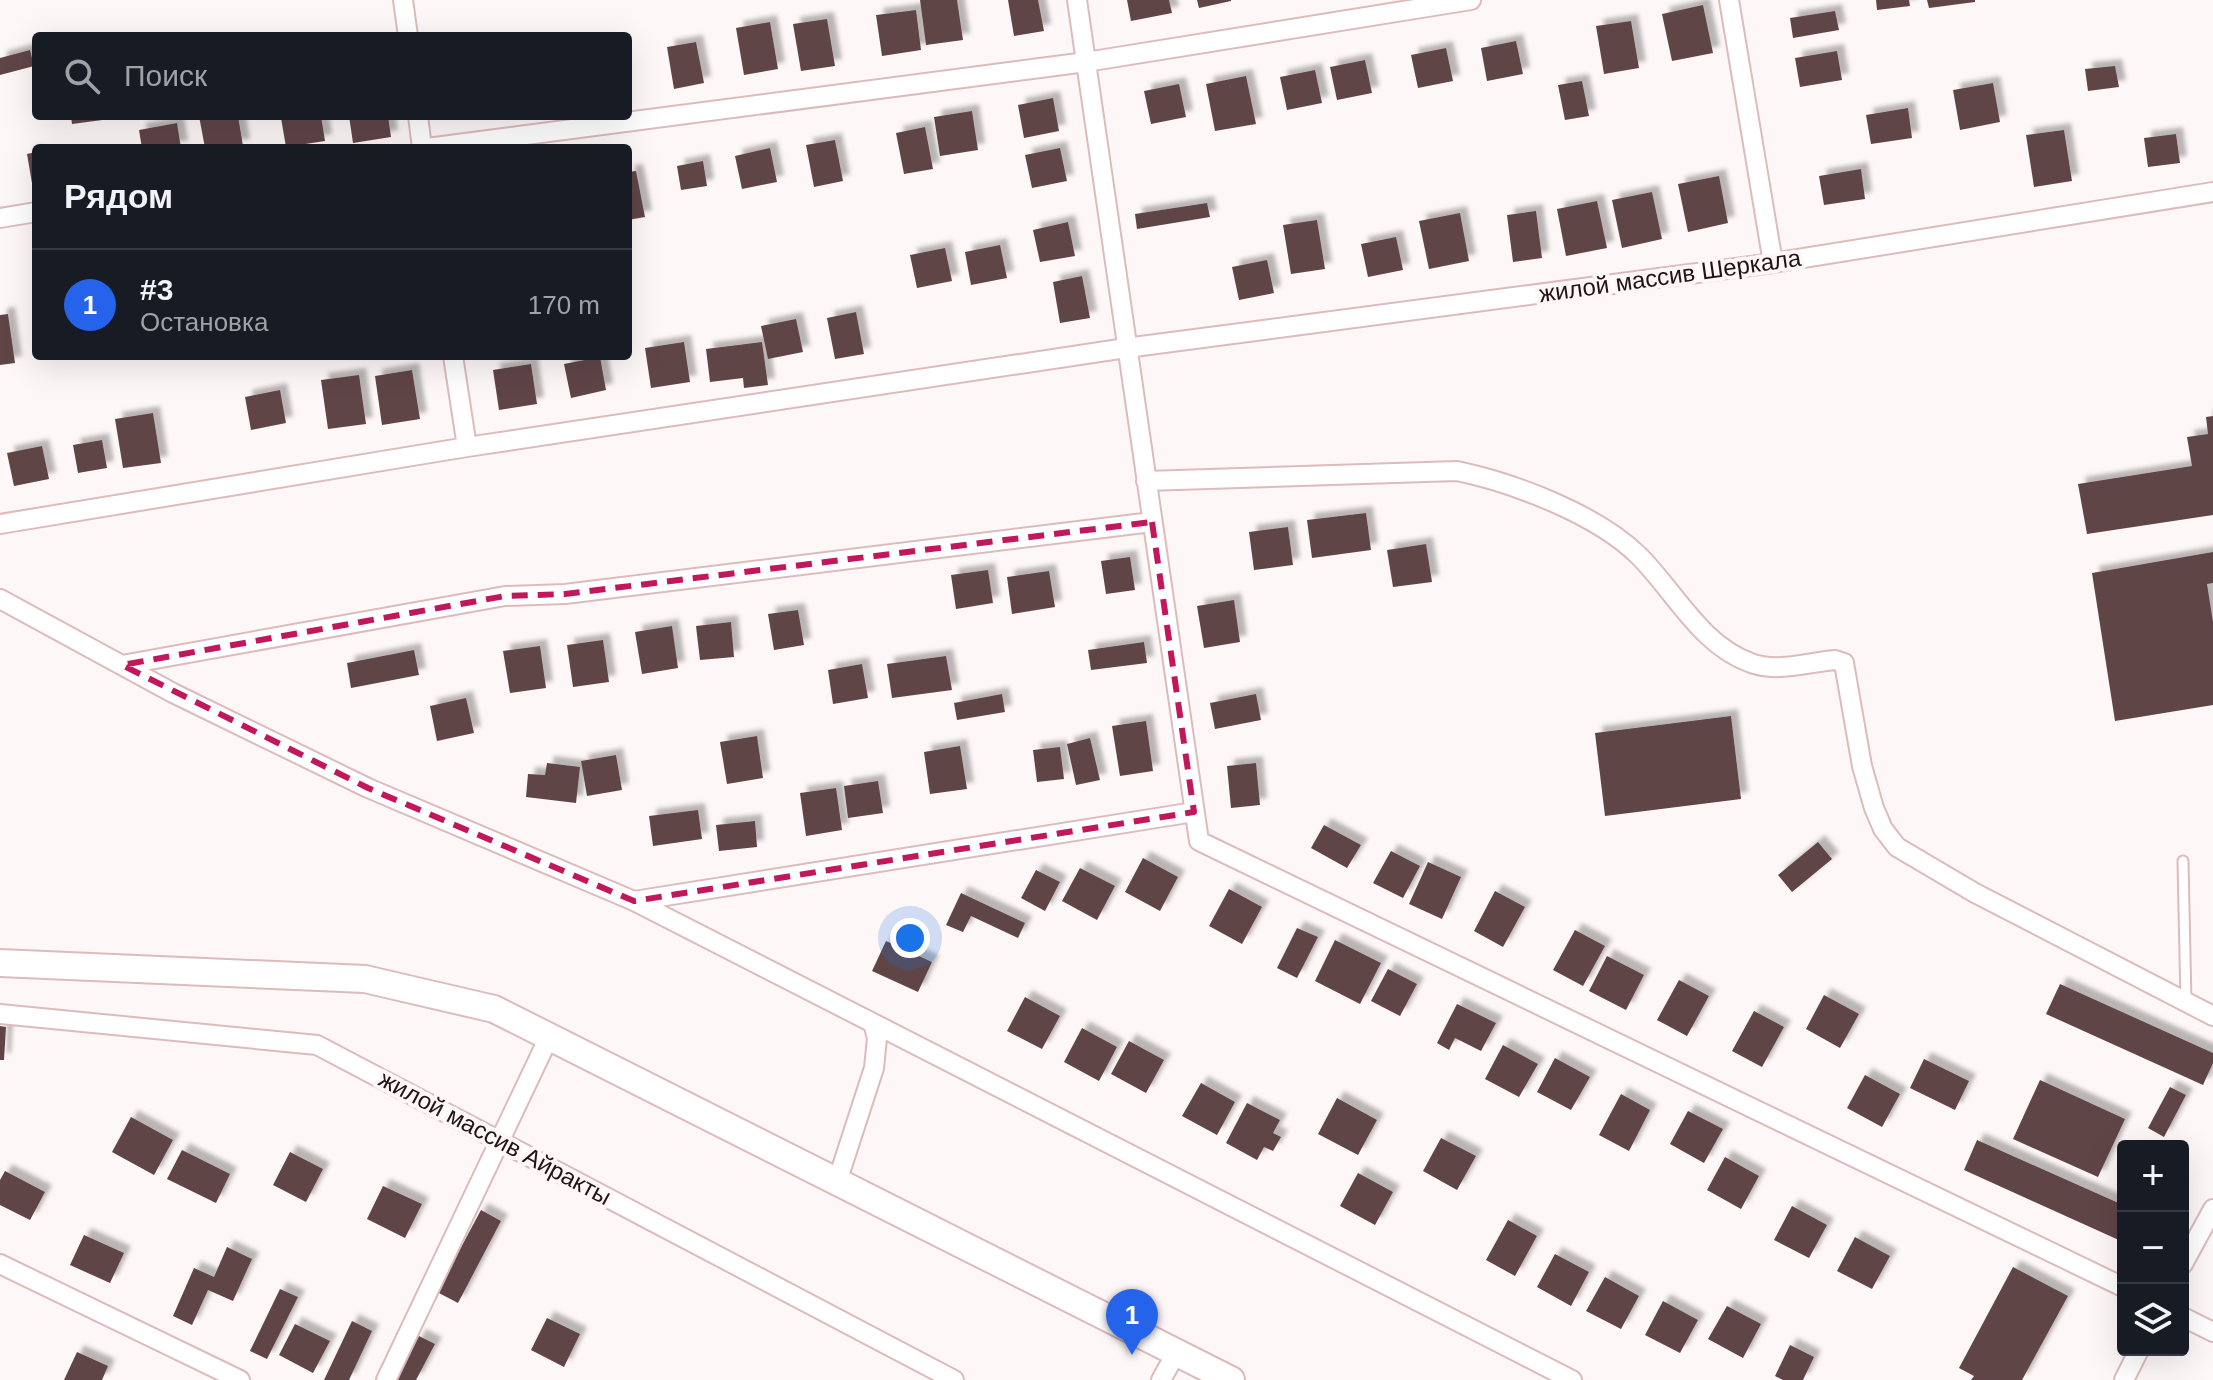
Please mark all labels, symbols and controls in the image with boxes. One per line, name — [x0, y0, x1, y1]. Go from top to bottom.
search box — [32, 32, 632, 120]
icon: search — [60, 54, 104, 98]
text: Поиск — [124, 59, 207, 92]
text: Рядом — [64, 177, 173, 215]
street label: жилой массив Шеркала — [1537, 244, 1803, 307]
text: #3 — [140, 273, 173, 306]
text: 1 — [83, 290, 97, 320]
text: 170 m — [528, 290, 600, 320]
text: Остановка — [140, 307, 268, 337]
your location — [890, 918, 930, 958]
street label: жилой массив Айракты — [375, 1065, 616, 1210]
map controls — [2117, 1140, 2189, 1356]
button: + — [2117, 1140, 2189, 1212]
button: − — [2117, 1212, 2189, 1284]
button: layers — [2117, 1284, 2189, 1356]
pin: 1 — [1106, 1289, 1158, 1355]

